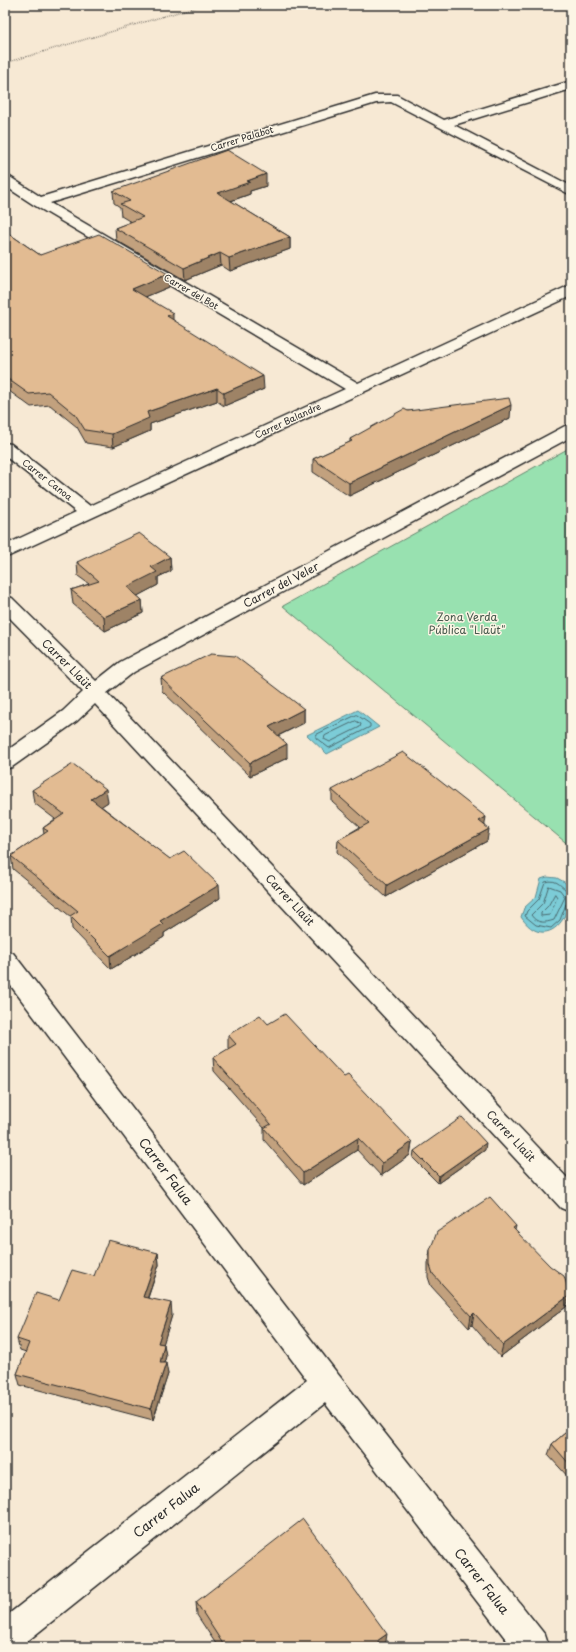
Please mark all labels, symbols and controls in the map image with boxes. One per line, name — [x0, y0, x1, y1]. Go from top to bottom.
street label: Carrer Palabot — [209, 122, 275, 154]
street label: Carrer del Bot — [162, 270, 222, 313]
street label: Carrer Balandre — [252, 399, 323, 442]
street label: Carrer Canoa — [20, 455, 76, 503]
street label: Carrer del Veler — [240, 557, 322, 612]
park label: Zona Verda Pública "Llaüt" — [428, 608, 506, 638]
street label: Carrer Llaüt — [38, 635, 97, 693]
street label: Carrer Llaüt — [262, 870, 319, 930]
street label: Carrer Llaüt — [483, 1106, 540, 1166]
street label: Carrer Falua — [135, 1133, 198, 1209]
street label: Carrer Falua — [128, 1477, 203, 1542]
street label: Carrer Falua — [450, 1543, 515, 1618]

